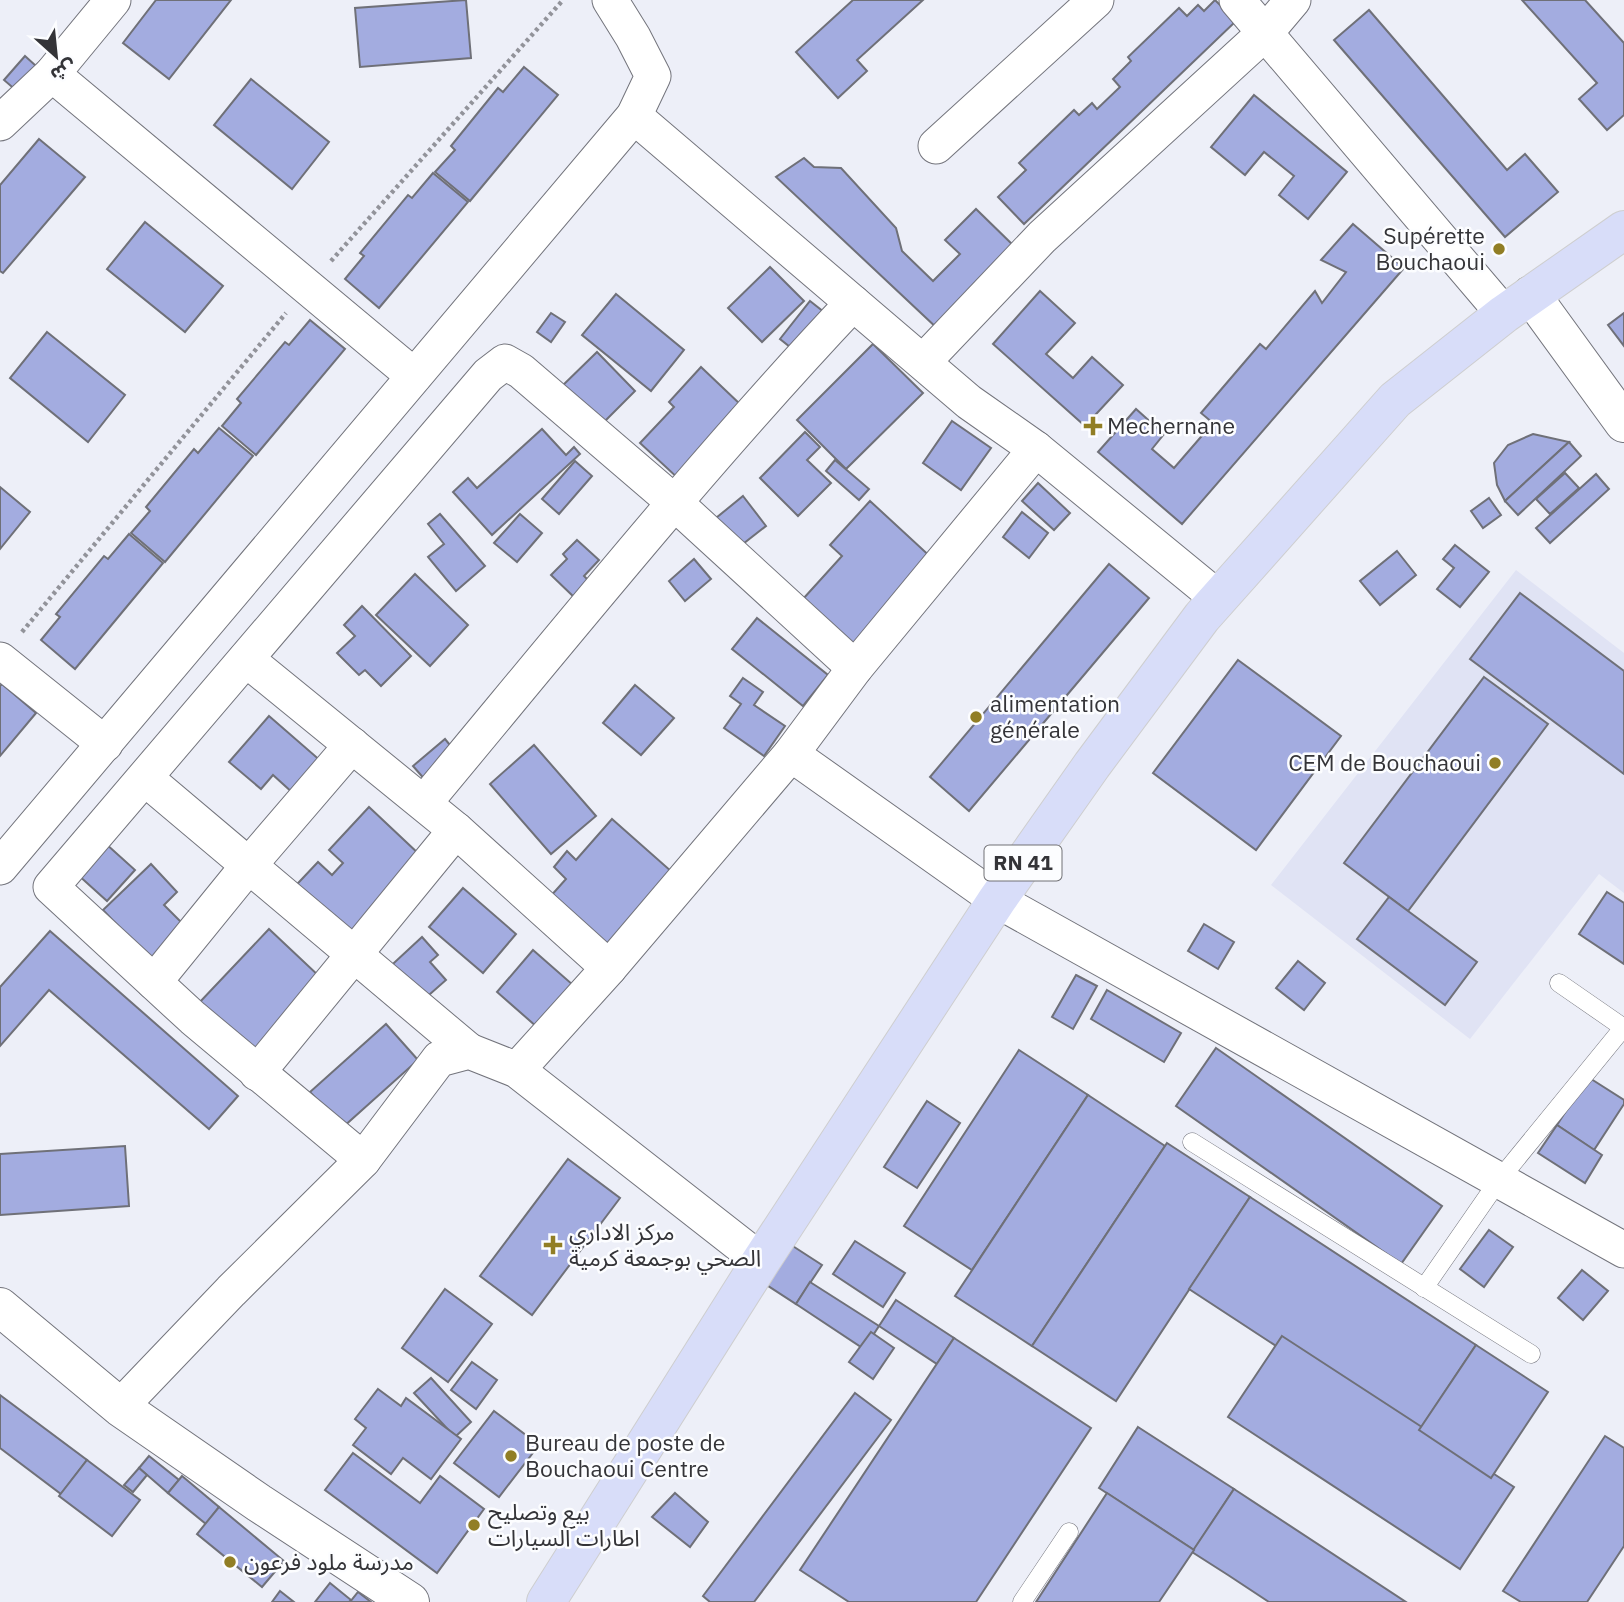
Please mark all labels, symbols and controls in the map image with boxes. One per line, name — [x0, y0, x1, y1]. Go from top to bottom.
north arrow — [21, 21, 91, 91]
text: ش — [47, 55, 81, 88]
place label: Supérette Bouchaoui — [1375, 220, 1485, 276]
marker: Supérette Bouchaoui — [1491, 241, 1507, 257]
place label: Mechernane — [1107, 410, 1235, 440]
marker: Mechernane — [1085, 418, 1101, 434]
place label: alimentation générale — [990, 688, 1120, 744]
marker: alimentation générale — [968, 709, 984, 725]
place label: CEM de Bouchaoui — [1288, 747, 1481, 777]
marker: CEM de Bouchaoui — [1487, 755, 1503, 771]
road number: RN 41 — [984, 846, 1062, 880]
place label: مركز الاداري الصحي بوجمعة كرمية — [569, 1216, 761, 1275]
marker: مركز الاداري الصحي بوجمعة كرمية — [543, 1235, 563, 1255]
place label: Bureau de poste de Bouchaoui Centre — [525, 1427, 725, 1483]
marker: Bureau de poste de Bouchaoui Centre — [503, 1448, 519, 1464]
place label: بيع وتصليح اطارات السيارات — [488, 1496, 640, 1552]
marker: بيع وتصليح اطارات السيارات — [466, 1517, 482, 1533]
place label: مدرسة ملود فرعون — [244, 1546, 414, 1576]
marker: مدرسة ملود فرعون — [222, 1554, 238, 1570]

